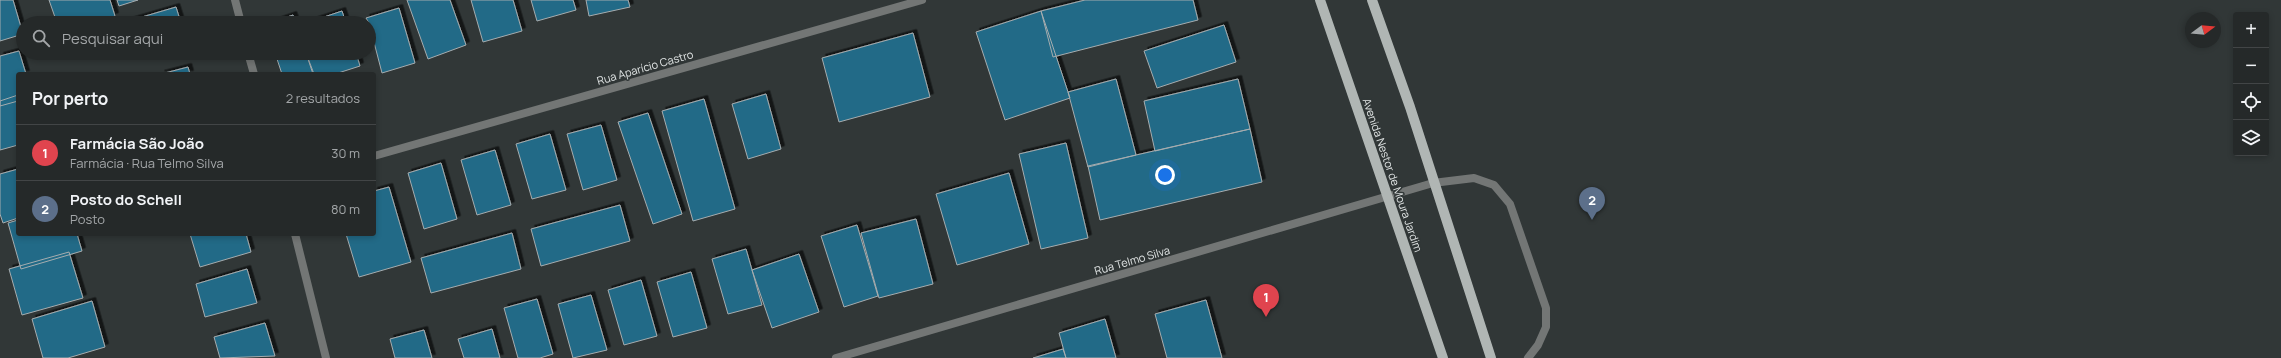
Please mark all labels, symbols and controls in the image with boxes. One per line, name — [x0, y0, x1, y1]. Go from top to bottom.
north arrow — [2185, 12, 2221, 48]
map controls — [2233, 12, 2269, 156]
button: + — [2233, 12, 2269, 48]
search box — [16, 16, 376, 60]
icon: search — [30, 27, 52, 49]
text: Pesquisar aqui — [62, 28, 163, 49]
street label: Rua Aparício Castro — [595, 46, 695, 88]
button: − — [2233, 48, 2269, 84]
button: locate — [2233, 84, 2269, 120]
text: Por perto — [32, 87, 108, 110]
text: 2 resultados — [286, 89, 360, 107]
street label: Avenida Nestor de Moura Jardim — [1360, 96, 1426, 254]
button: layers — [2233, 120, 2269, 156]
text: Farmácia São João — [70, 133, 204, 154]
text: 1 — [42, 144, 48, 162]
text: 30 m — [331, 144, 360, 162]
text: Farmácia · Rua Telmo Silva — [70, 154, 224, 172]
your location — [1155, 165, 1175, 185]
pin: 2 — [1579, 187, 1605, 220]
text: Posto do Schell — [70, 189, 182, 210]
text: 2 — [41, 200, 49, 218]
text: 80 m — [331, 200, 360, 218]
text: Posto — [70, 210, 105, 228]
street label: Rua Telmo Silva — [1093, 242, 1171, 278]
pin: 1 — [1253, 284, 1279, 317]

